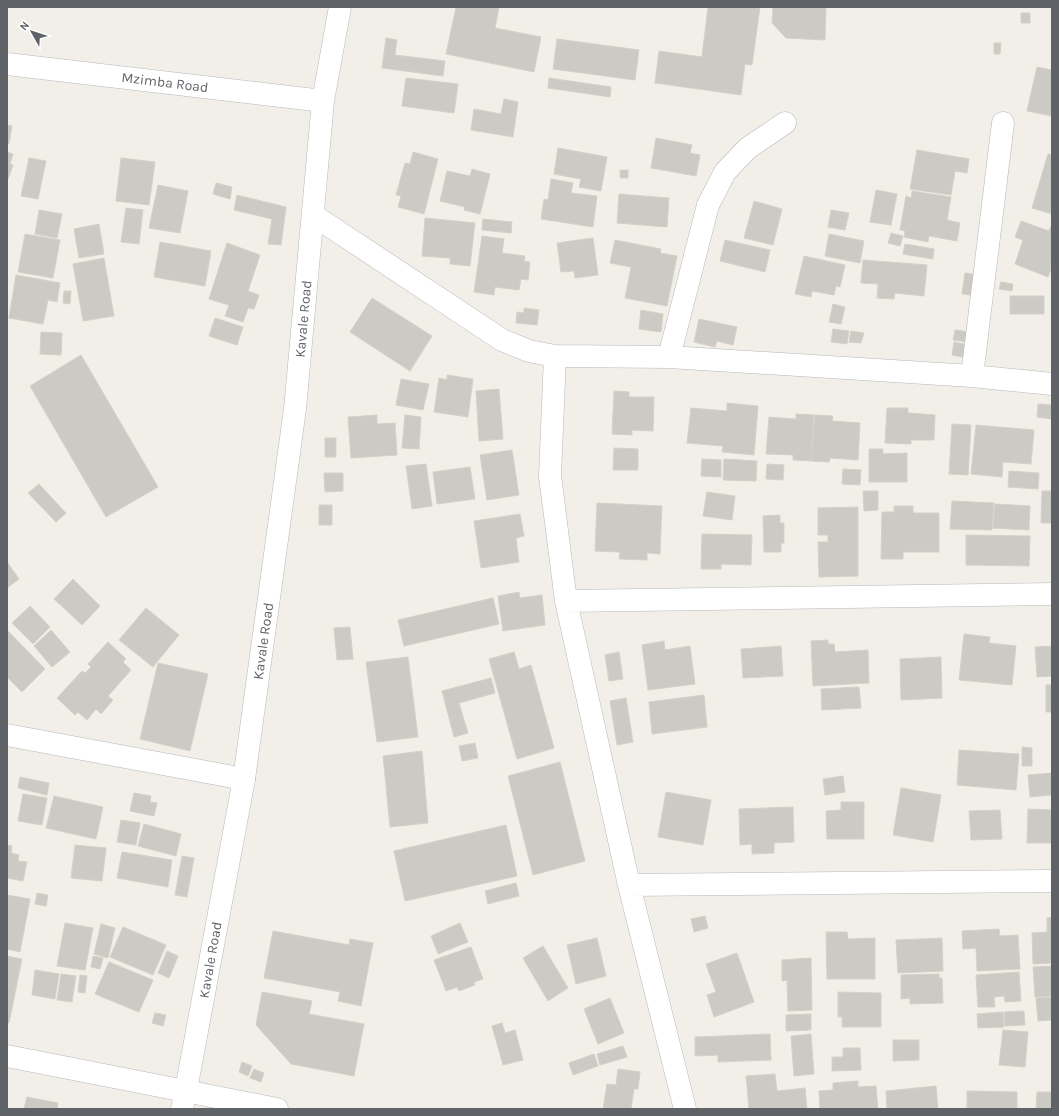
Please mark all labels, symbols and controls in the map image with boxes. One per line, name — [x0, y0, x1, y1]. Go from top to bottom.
north arrow — [12, 12, 52, 52]
text: N — [17, 19, 32, 33]
street label: Mzimba Road — [121, 69, 209, 96]
street label: Kavale Road — [292, 280, 315, 358]
street label: Kavale Road — [250, 601, 277, 681]
street label: Kavale Road — [195, 920, 226, 1000]

